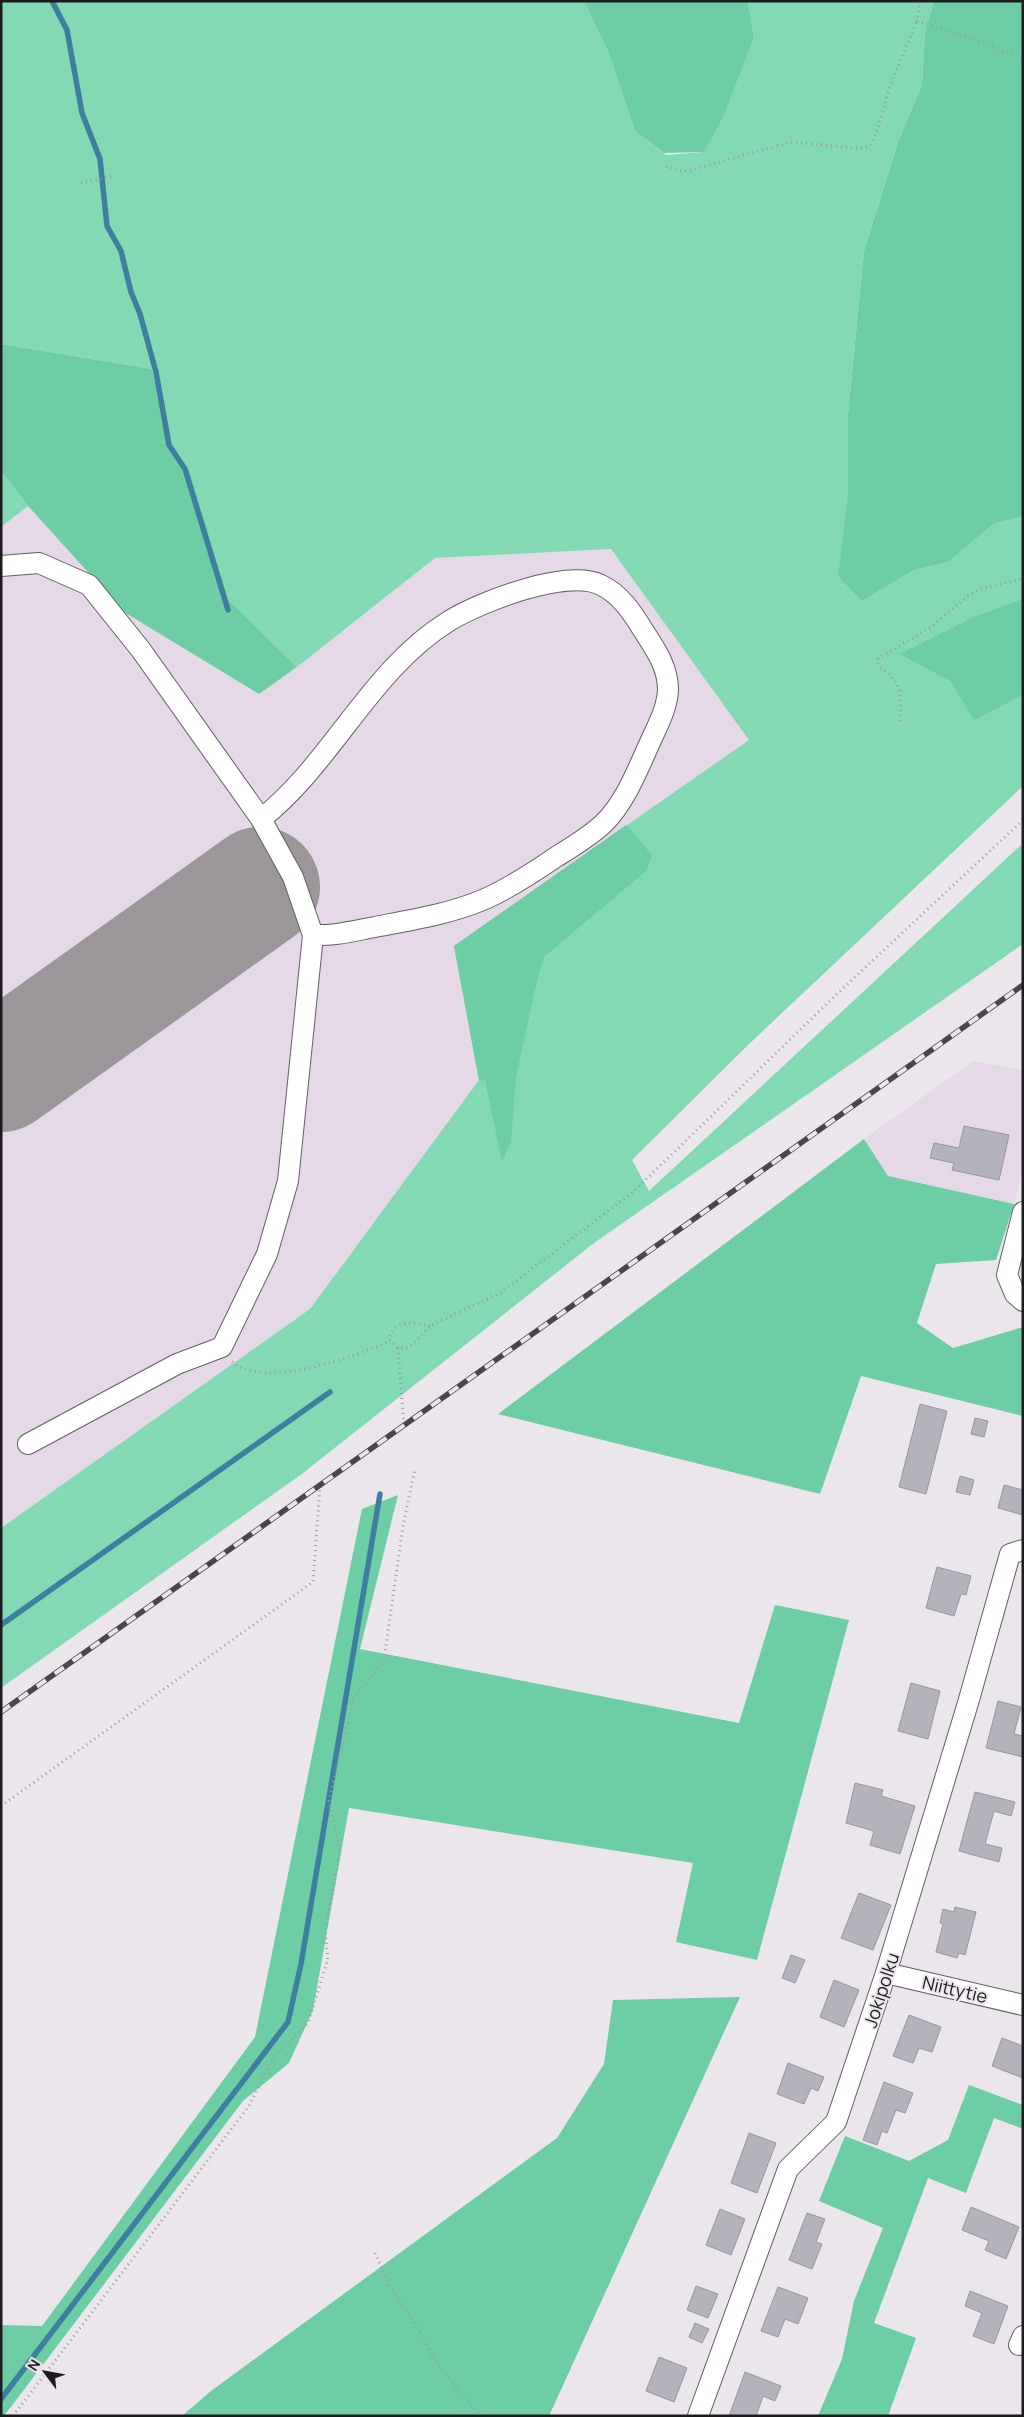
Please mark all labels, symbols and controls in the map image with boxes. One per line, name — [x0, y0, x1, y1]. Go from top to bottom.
street label: Jokipolku — [858, 1950, 904, 2030]
street label: Niittytie — [920, 1970, 990, 2008]
north arrow — [20, 2347, 70, 2397]
text: N — [23, 2356, 44, 2374]

